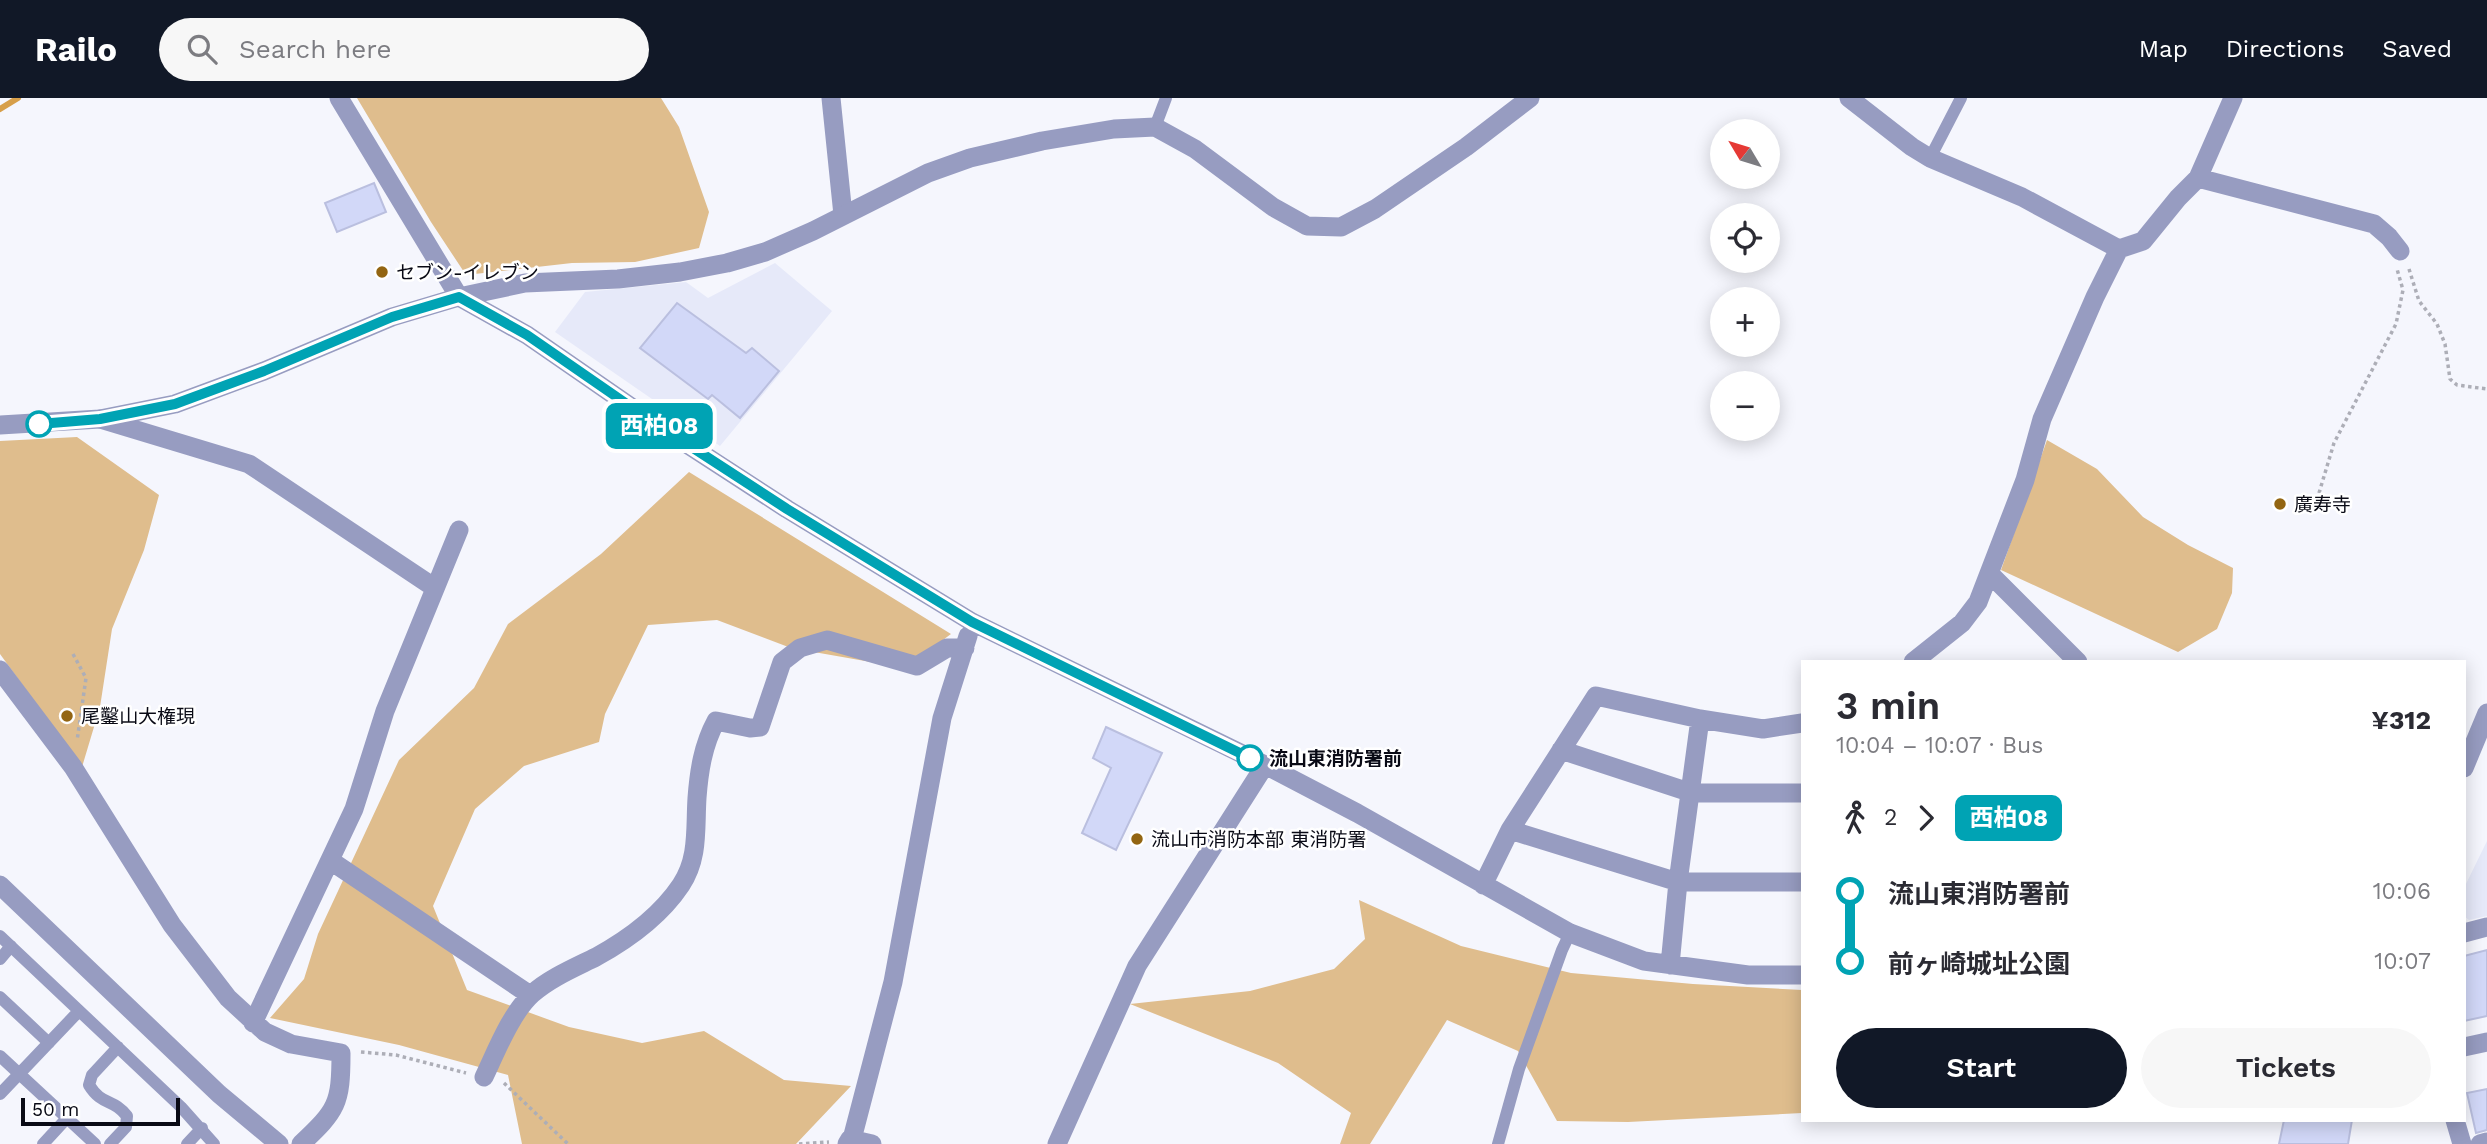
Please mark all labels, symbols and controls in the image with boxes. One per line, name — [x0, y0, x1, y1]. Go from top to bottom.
search box — [159, 18, 649, 81]
text: Railo — [35, 30, 117, 69]
icon: search — [183, 30, 221, 68]
text: Search here — [239, 34, 391, 64]
text: Map — [2139, 35, 2188, 63]
text: Directions — [2226, 35, 2344, 63]
text: Saved — [2382, 35, 2452, 63]
north arrow — [1710, 119, 1780, 189]
map controls — [1710, 119, 1780, 441]
button: locate — [1710, 203, 1780, 273]
place label: セブン-イレブン — [396, 261, 539, 284]
marker: セブン-イレブン — [374, 264, 390, 280]
button: + — [1710, 287, 1780, 357]
button: − — [1710, 371, 1780, 441]
line badge: 西柏08 — [610, 403, 708, 449]
unlabelled marker — [26, 411, 52, 437]
text: 西柏08 — [620, 412, 698, 440]
place label: 廣寿寺 — [2294, 493, 2351, 516]
marker: 廣寿寺 — [2272, 496, 2288, 512]
text: 3 min — [1836, 684, 1940, 728]
place label: 尾鑿山大権現 — [81, 705, 195, 728]
text: ¥312 — [2372, 705, 2431, 735]
marker: 尾鑿山大権現 — [59, 708, 75, 724]
text: 10:04 – 10:07 · Bus — [1836, 732, 2043, 759]
marker: 流山東消防署前 — [1237, 745, 1263, 771]
place label: 流山東消防署前 — [1269, 747, 1402, 770]
icon: walk — [1836, 799, 1874, 837]
icon: forward — [1907, 799, 1945, 837]
text: 2 — [1884, 804, 1897, 831]
text: 西柏08 — [1969, 804, 2048, 832]
place label: 流山市消防本部 東消防署 — [1151, 828, 1366, 851]
marker: 流山市消防本部 東消防署 — [1129, 831, 1145, 847]
text: 10:06 — [2373, 878, 2431, 905]
text: 流山東消防署前 — [1888, 879, 2070, 909]
text: 10:07 — [2374, 948, 2431, 975]
text: 前ヶ崎城址公園 — [1888, 949, 2070, 979]
button: Start — [1836, 1028, 2127, 1108]
button: Tickets — [2141, 1028, 2431, 1108]
scale bar — [21, 1095, 180, 1127]
text: 50 m — [32, 1098, 79, 1121]

